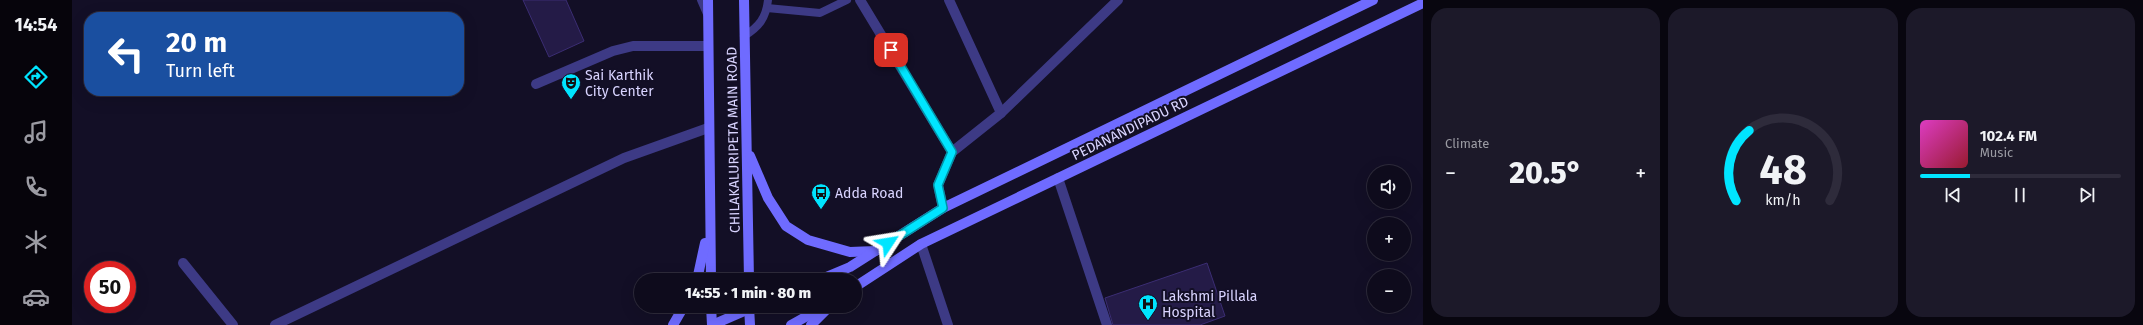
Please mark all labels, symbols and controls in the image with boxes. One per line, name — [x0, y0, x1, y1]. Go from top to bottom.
text: 14:54 — [15, 14, 57, 36]
text: 20 m — [166, 26, 227, 59]
icon: left — [100, 28, 152, 80]
pin — [874, 33, 908, 67]
icon: arrive — [880, 39, 902, 61]
street label: CHILAKALURIPETA MAIN ROAD — [723, 47, 744, 233]
text: Turn left — [166, 60, 235, 82]
icon: directions — [22, 63, 50, 91]
place label: Sai Karthik City Center — [585, 67, 654, 100]
theatre icon: Sai Karthik City Center — [560, 72, 582, 100]
street label: PEDANANDIPADU RD — [1069, 93, 1191, 164]
icon: music — [22, 118, 50, 146]
text: 102.4 FM — [1980, 127, 2037, 145]
text: Climate — [1445, 136, 1489, 151]
text: 48 — [1759, 144, 1807, 194]
text: Music — [1980, 145, 2013, 160]
text: 20.5° — [1509, 155, 1582, 191]
text: − — [1445, 160, 1456, 187]
text: + — [1635, 160, 1646, 187]
map controls — [1367, 165, 1411, 313]
button: sound — [1367, 165, 1411, 209]
icon: phone — [22, 173, 50, 201]
bus stop icon: Adda Road — [810, 182, 832, 210]
icon: previous — [1942, 184, 1964, 206]
icon: pause — [2009, 184, 2031, 206]
icon: next — [2076, 184, 2098, 206]
place label: Adda Road — [835, 185, 903, 202]
text: km/h — [1765, 191, 1801, 208]
button: + — [1367, 217, 1411, 261]
position arrow — [867, 222, 909, 264]
icon: climate — [22, 228, 50, 256]
speed limit sign: 50 — [84, 261, 136, 313]
button: − — [1367, 269, 1411, 313]
icon: car — [22, 283, 50, 311]
text: 14:55 · 1 min · 80 m — [685, 284, 811, 302]
place label: Lakshmi Pillala Hospital — [1162, 288, 1257, 321]
hospital icon: Lakshmi Pillala Hospital — [1137, 293, 1159, 321]

